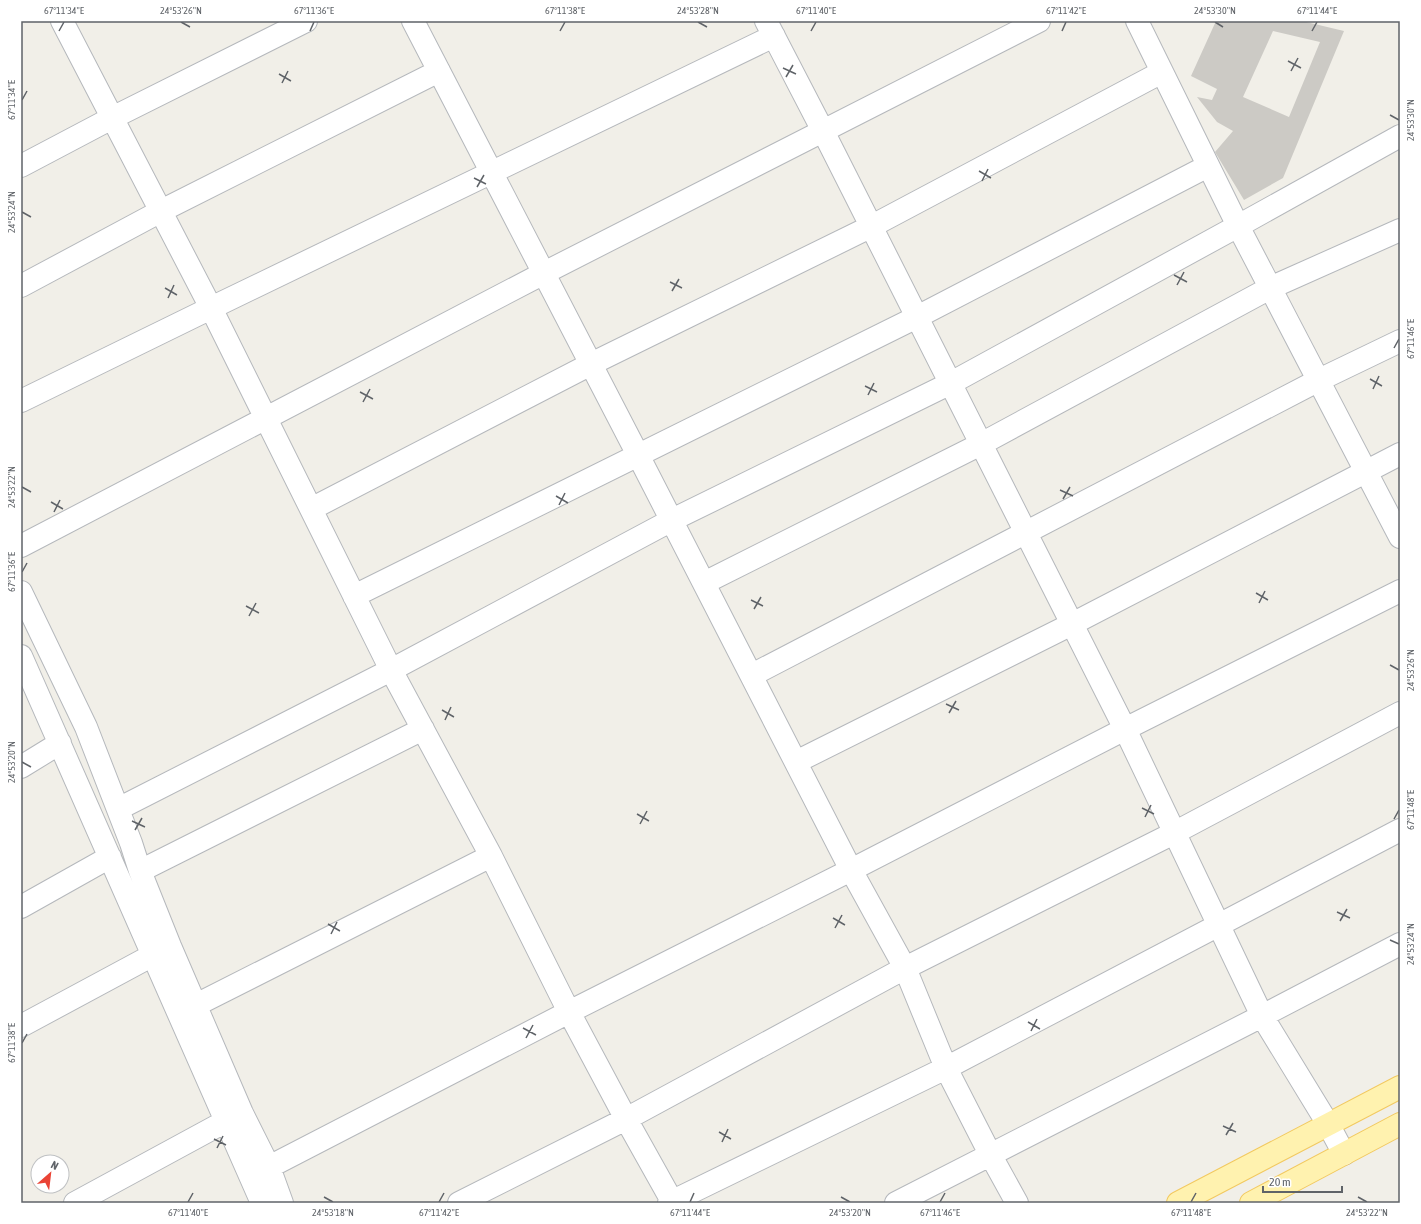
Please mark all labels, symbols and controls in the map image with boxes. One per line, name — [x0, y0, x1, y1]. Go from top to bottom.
text: 67°11'34"E — [44, 5, 85, 16]
text: 24°53'26"N — [160, 5, 202, 16]
text: 67°11'36"E — [294, 5, 335, 16]
text: 67°11'38"E — [545, 5, 586, 16]
text: 24°53'28"N — [677, 5, 719, 16]
text: 67°11'40"E — [796, 5, 837, 16]
text: 67°11'42"E — [1046, 5, 1087, 16]
text: 24°53'30"N — [1194, 5, 1236, 16]
text: 67°11'44"E — [1297, 5, 1338, 16]
text: 67°11'34"E — [6, 79, 17, 120]
text: 24°53'30"N — [1405, 99, 1416, 141]
text: 24°53'24"N — [6, 191, 17, 233]
text: 67°11'46"E — [1405, 318, 1416, 359]
text: 24°53'22"N — [6, 466, 17, 508]
text: 67°11'36"E — [6, 551, 17, 592]
text: 24°53'26"N — [1405, 649, 1416, 691]
text: 24°53'20"N — [6, 741, 17, 783]
text: 67°11'48"E — [1405, 789, 1416, 830]
text: 24°53'24"N — [1405, 923, 1416, 965]
text: 67°11'38"E — [6, 1022, 17, 1063]
north arrow — [30, 1154, 70, 1194]
text: N — [49, 1158, 60, 1172]
scale bar — [1263, 1168, 1342, 1194]
text: 20 m — [1269, 1175, 1291, 1189]
text: 67°11'40"E — [168, 1207, 209, 1218]
text: 24°53'18"N — [312, 1207, 354, 1218]
text: 67°11'42"E — [419, 1207, 460, 1218]
text: 67°11'44"E — [670, 1207, 711, 1218]
text: 24°53'20"N — [829, 1207, 871, 1218]
text: 67°11'46"E — [920, 1207, 961, 1218]
text: 67°11'48"E — [1171, 1207, 1212, 1218]
text: 24°53'22"N — [1346, 1207, 1388, 1218]

